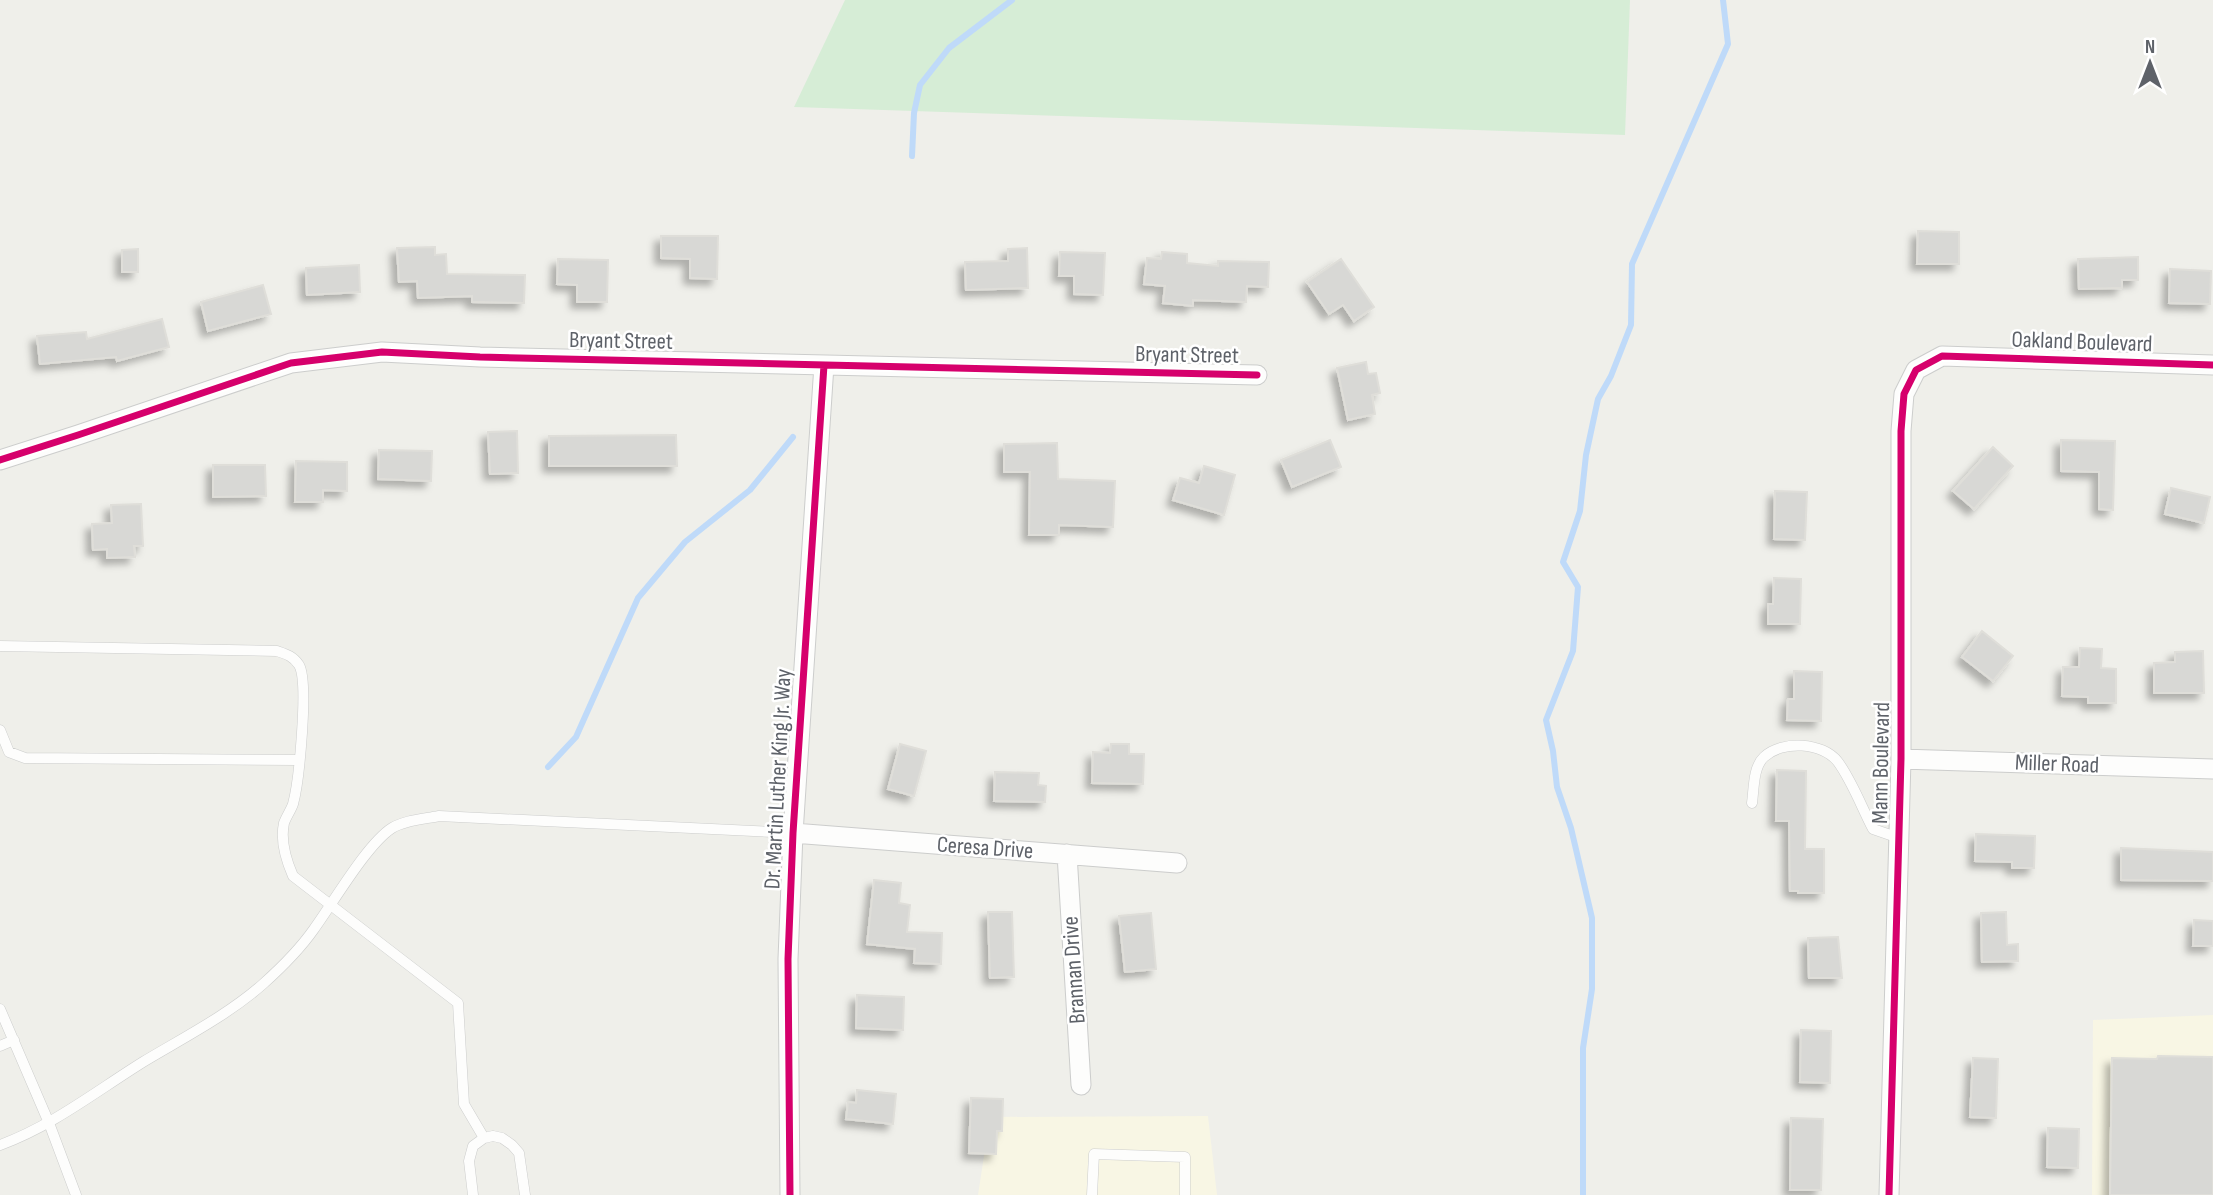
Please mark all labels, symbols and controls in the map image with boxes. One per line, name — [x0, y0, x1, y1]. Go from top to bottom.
north arrow — [2115, 28, 2185, 98]
text: N — [2145, 36, 2155, 59]
street label: Bryant Street — [569, 326, 673, 356]
street label: Oakland Boulevard — [2011, 326, 2153, 358]
street label: Bryant Street — [1135, 340, 1239, 370]
street label: Dr. Martin Luther King Jr. Way — [758, 668, 798, 890]
street label: Mann Boulevard — [1866, 702, 1896, 824]
street label: Miller Road — [2014, 749, 2100, 779]
street label: Ceresa Drive — [936, 831, 1034, 865]
street label: Brannan Drive — [1056, 915, 1092, 1025]

